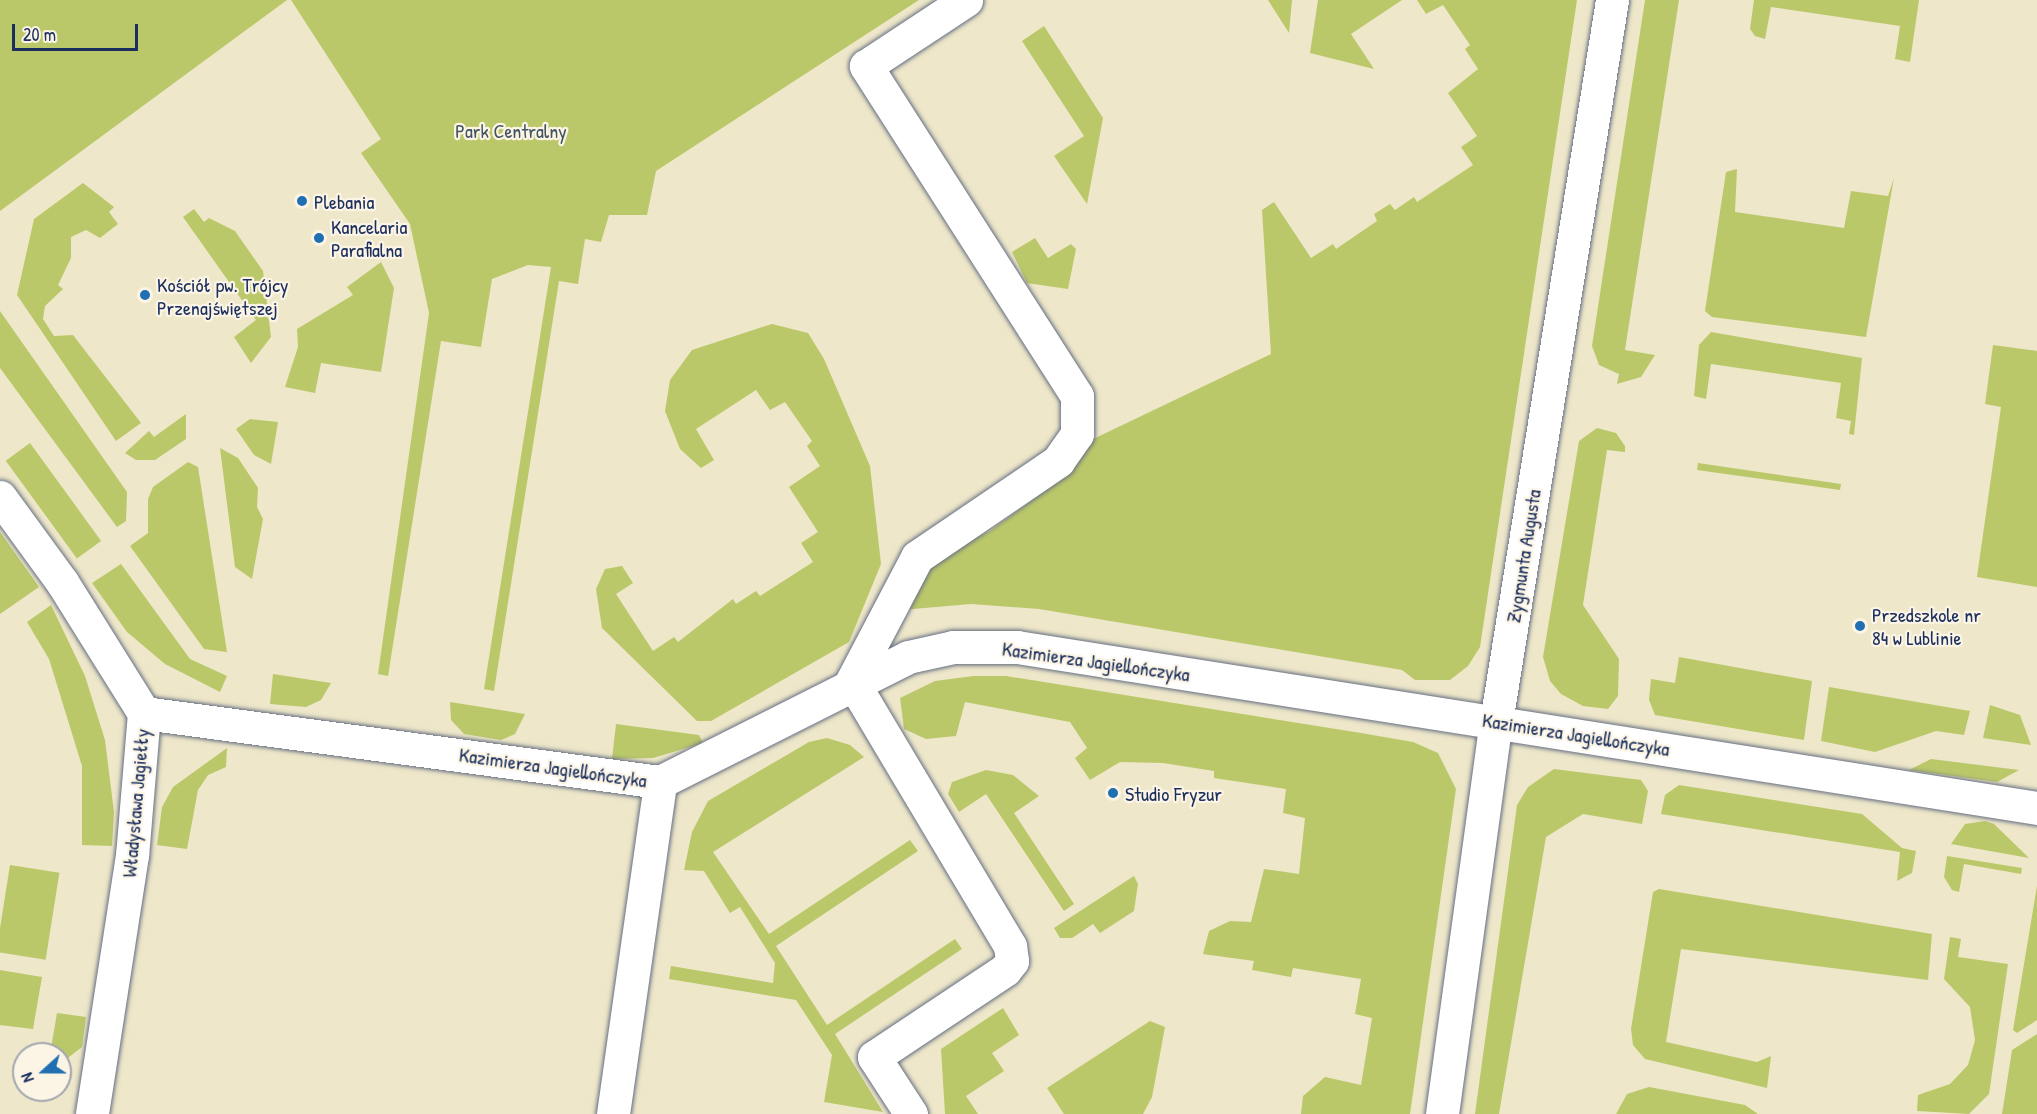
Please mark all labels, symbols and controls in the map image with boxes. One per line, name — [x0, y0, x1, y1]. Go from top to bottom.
scale bar — [15, 12, 141, 50]
text: 20 m — [23, 22, 56, 47]
park label: Park Centralny — [455, 118, 567, 142]
place label: Plebania — [314, 189, 374, 213]
marker: Plebania — [295, 194, 309, 208]
place label: Kancelaria Parafialna — [331, 214, 407, 261]
marker: Kancelaria Parafialna — [312, 231, 326, 245]
place label: Kościół pw. Trójcy Przenajświętszej — [157, 272, 288, 319]
marker: Kościół pw. Trójcy Przenajświętszej — [138, 288, 152, 302]
street label: Zygmunta Augusta — [1501, 488, 1545, 624]
place label: Przedszkole nr 84 w Lublinie — [1872, 602, 1981, 649]
marker: Przedszkole nr 84 w Lublinie — [1853, 619, 1867, 633]
street label: Kazimierza Jagiellończyka — [1001, 636, 1191, 686]
street label: Kazimierza Jagiellończyka — [1481, 707, 1671, 761]
street label: Władysława Jagiełły — [117, 728, 153, 878]
street label: Kazimierza Jagiellończyka — [458, 742, 648, 792]
place label: Studio Fryzur — [1125, 781, 1222, 805]
marker: Studio Fryzur — [1106, 786, 1120, 800]
north arrow — [12, 1042, 72, 1102]
text: N — [15, 1070, 39, 1086]

